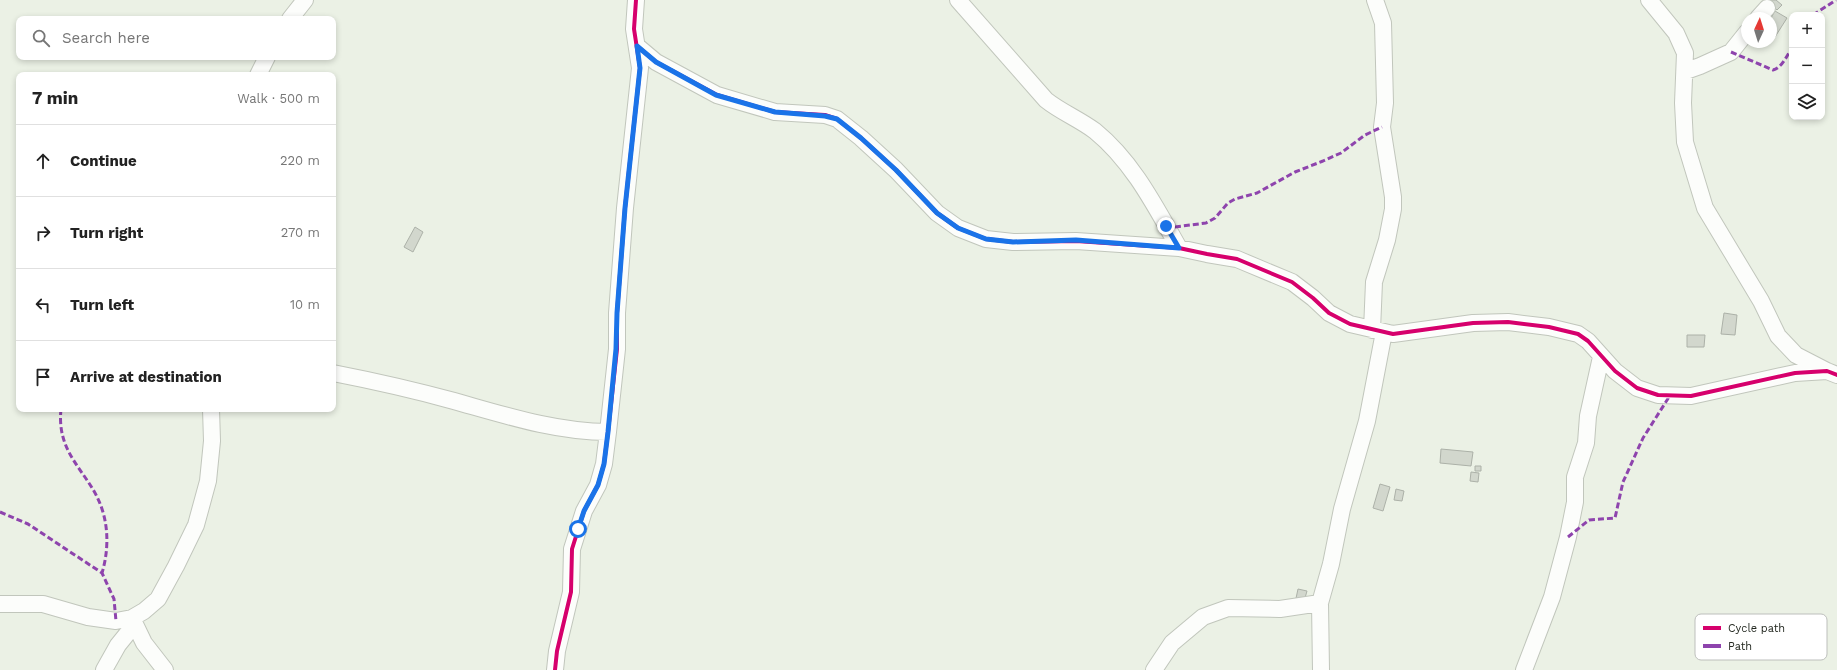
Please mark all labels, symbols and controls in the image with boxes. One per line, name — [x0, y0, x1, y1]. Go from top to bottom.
north arrow — [1741, 12, 1777, 48]
map controls — [1789, 12, 1825, 120]
button: + — [1789, 12, 1825, 48]
search box — [16, 16, 336, 60]
icon: search — [30, 27, 52, 49]
text: Search here — [62, 29, 150, 47]
button: − — [1789, 48, 1825, 84]
button: layers — [1789, 84, 1825, 120]
text: 7 min — [32, 88, 78, 108]
text: Walk · 500 m — [237, 91, 320, 106]
icon: ahead — [32, 150, 54, 172]
text: Continue — [70, 152, 137, 170]
text: 220 m — [280, 153, 320, 168]
route end — [1157, 217, 1175, 235]
icon: right — [32, 222, 54, 244]
text: Turn right — [70, 224, 143, 242]
text: 270 m — [281, 225, 320, 240]
icon: left — [32, 294, 54, 316]
text: Turn left — [70, 296, 134, 314]
text: 10 m — [290, 297, 320, 312]
icon: arrive — [32, 366, 54, 388]
text: Arrive at destination — [70, 368, 222, 386]
route start — [569, 520, 587, 538]
legend — [1695, 614, 1827, 660]
text: Cycle path — [1728, 622, 1785, 635]
text: Path — [1728, 640, 1752, 653]

